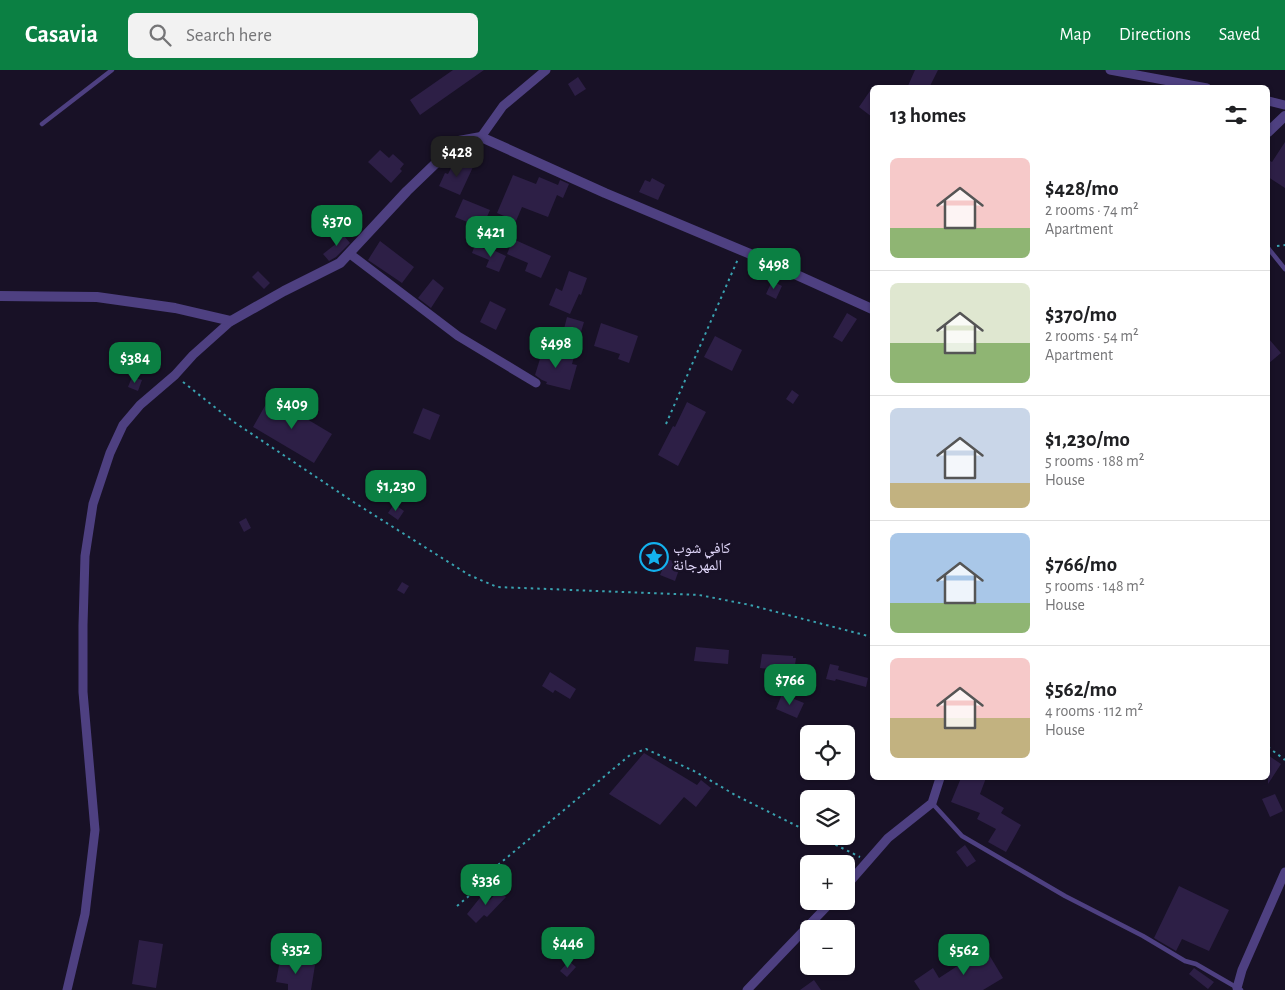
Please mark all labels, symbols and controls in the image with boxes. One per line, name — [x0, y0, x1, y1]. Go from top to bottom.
search box — [128, 13, 478, 58]
icon: search — [146, 21, 174, 49]
text: Casavia — [25, 23, 98, 47]
text: Search here — [186, 26, 272, 45]
text: Map — [1060, 26, 1091, 44]
text: Directions — [1119, 26, 1191, 44]
text: Saved — [1219, 26, 1260, 44]
icon: filters — [1222, 101, 1250, 129]
text: 13 homes — [890, 105, 966, 126]
pin: $428 — [427, 136, 487, 178]
text: $428 — [442, 144, 472, 160]
icon: home — [930, 178, 990, 238]
text: $428/mo — [1045, 178, 1119, 199]
text: 2 rooms · 74 m² — [1045, 202, 1139, 218]
pin: $370 — [307, 204, 367, 247]
text: $370 — [322, 213, 352, 229]
pin: $421 — [461, 216, 521, 258]
text: Apartment — [1045, 221, 1113, 237]
text: $421 — [477, 224, 505, 240]
pin: $498 — [744, 248, 804, 290]
text: $498 — [759, 256, 789, 272]
icon: home — [930, 303, 990, 363]
text: $370/mo — [1045, 304, 1117, 325]
pin: $498 — [526, 326, 586, 369]
text: 2 rooms · 54 m² — [1045, 328, 1139, 344]
text: $498 — [541, 335, 571, 351]
pin: $384 — [105, 342, 165, 384]
text: Apartment — [1045, 347, 1113, 363]
text: $384 — [120, 350, 150, 366]
pin: $409 — [262, 388, 322, 430]
text: $409 — [276, 396, 308, 412]
icon: home — [930, 428, 990, 488]
text: $1,230/mo — [1045, 429, 1130, 450]
text: 5 rooms · 188 m² — [1045, 453, 1144, 469]
pin: $1,230 — [355, 470, 437, 512]
text: House — [1045, 472, 1085, 488]
text: $1,230 — [376, 478, 416, 494]
place label: كافي شوب المهرجانة — [673, 541, 731, 574]
place icon: كافي شوب المهرجانة — [639, 542, 669, 572]
icon: home — [930, 553, 990, 613]
text: $766/mo — [1045, 554, 1117, 575]
text: 5 rooms · 148 m² — [1045, 578, 1145, 594]
text: House — [1045, 597, 1085, 613]
pin: $766 — [760, 664, 820, 706]
text: $766 — [775, 672, 805, 688]
icon: home — [930, 678, 990, 738]
text: $562/mo — [1045, 679, 1117, 700]
text: 4 rooms · 112 m² — [1045, 703, 1143, 719]
text: House — [1045, 722, 1085, 738]
map controls — [800, 725, 855, 975]
button: locate — [800, 725, 855, 780]
button: layers — [800, 790, 855, 845]
button: + — [800, 855, 855, 910]
pin: $336 — [456, 864, 516, 906]
text: $336 — [472, 872, 500, 888]
button: − — [800, 920, 855, 975]
pin: $446 — [538, 926, 598, 969]
pin: $352 — [266, 932, 326, 975]
pin: $562 — [934, 934, 994, 976]
text: $446 — [552, 935, 584, 951]
text: $352 — [282, 941, 310, 957]
text: $562 — [949, 942, 979, 958]

